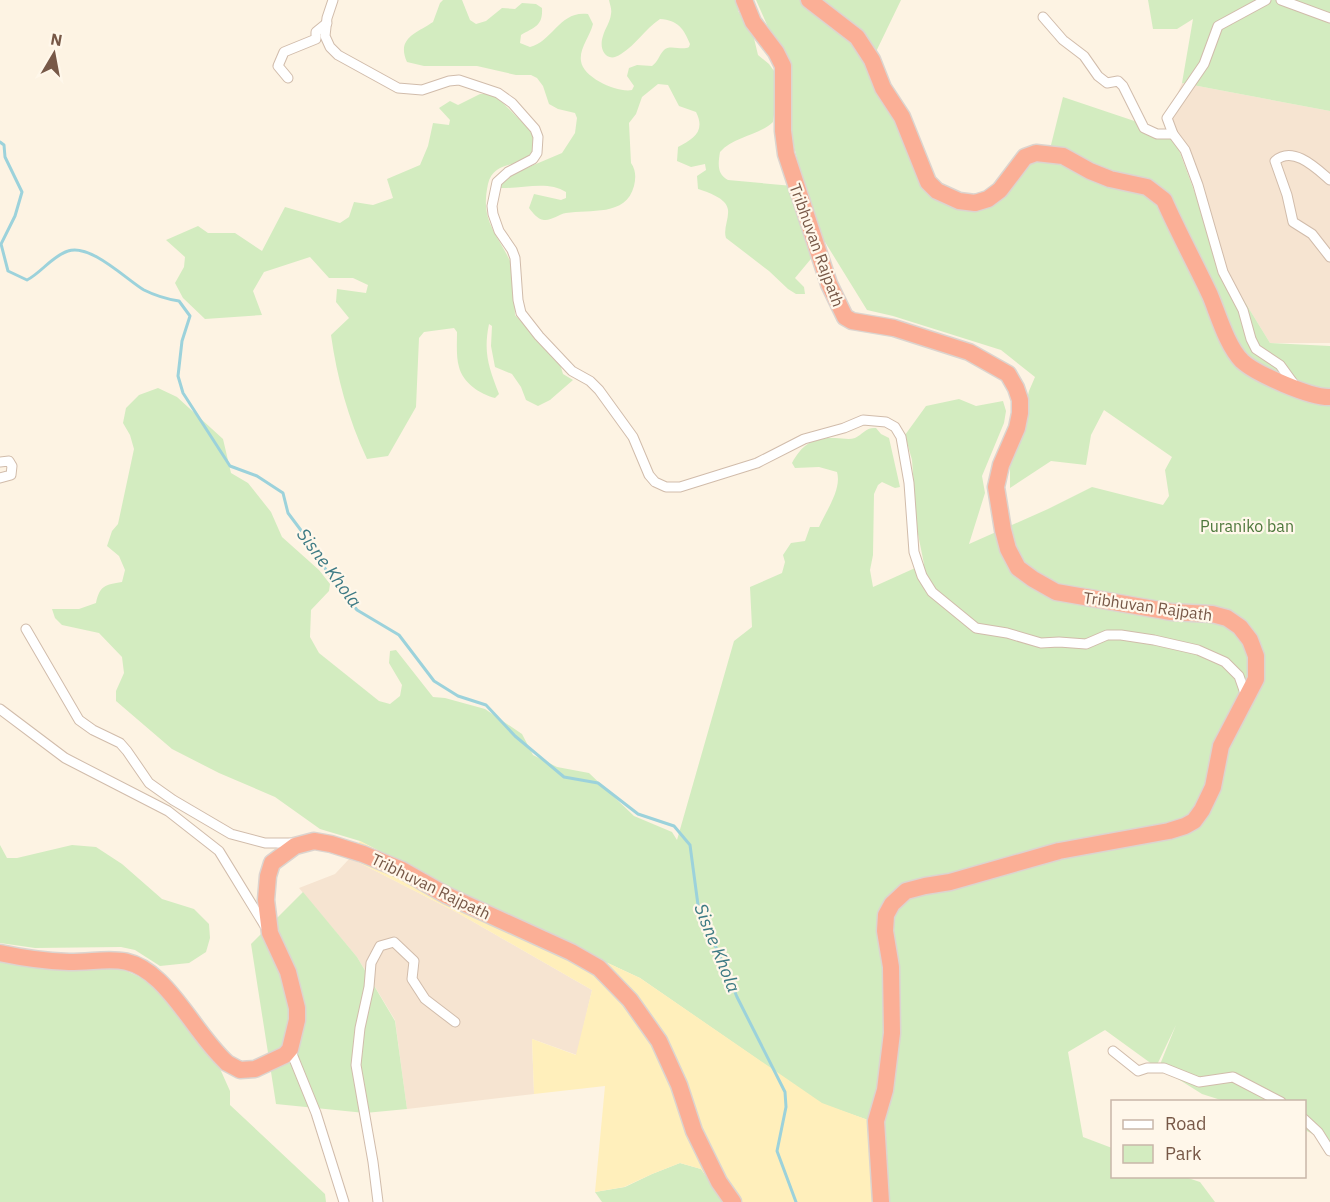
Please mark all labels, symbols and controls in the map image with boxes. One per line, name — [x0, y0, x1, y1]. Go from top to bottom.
north arrow — [24, 24, 84, 84]
text: N — [49, 28, 64, 50]
street label: Tribhuvan Rajpath — [785, 180, 849, 310]
park label: Puraniko ban — [1200, 516, 1294, 536]
water label: Sisne Khola — [292, 523, 367, 612]
street label: Tribhuvan Rajpath — [1082, 587, 1214, 625]
street label: Tribhuvan Rajpath — [368, 849, 494, 923]
water label: Sisne Khola — [689, 900, 746, 996]
legend — [1111, 1100, 1306, 1178]
text: Road — [1165, 1112, 1206, 1135]
text: Park — [1165, 1142, 1202, 1165]

